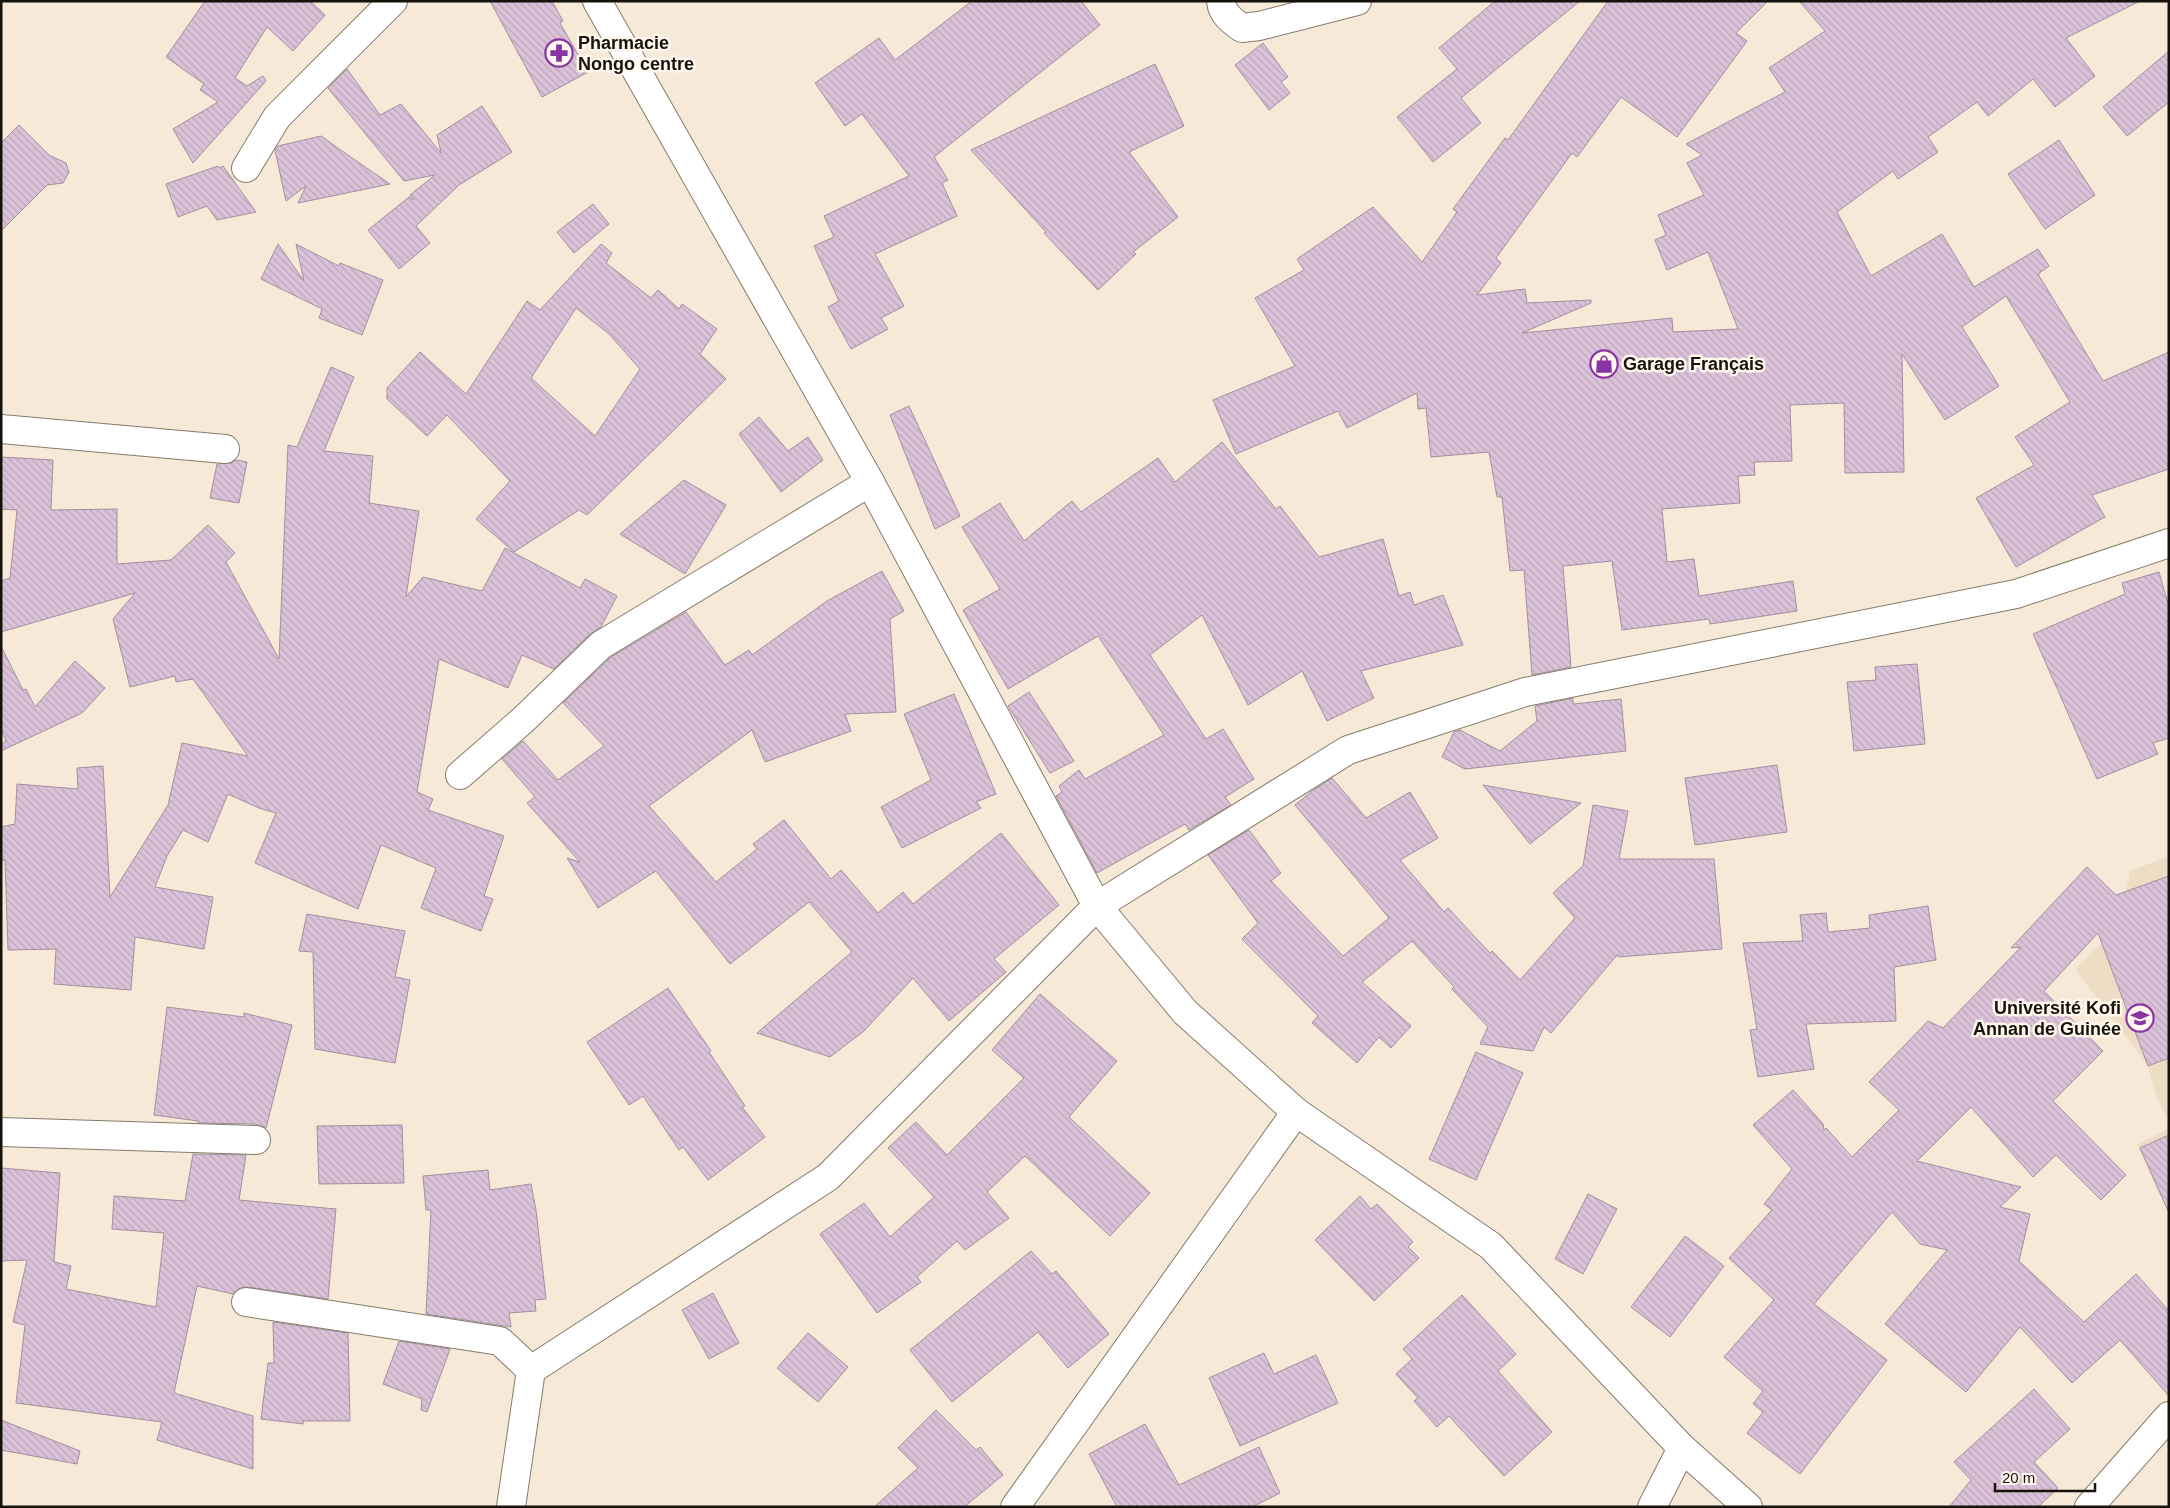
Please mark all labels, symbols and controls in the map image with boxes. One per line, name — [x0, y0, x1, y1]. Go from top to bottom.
place label: Pharmacie Nongo centre — [578, 33, 694, 74]
pharmacy icon: Pharmacie Nongo centre — [544, 38, 574, 68]
shop icon: Garage Français — [1589, 349, 1619, 379]
place label: Garage Français — [1623, 354, 1764, 374]
place label: Université Kofi Annan de Guinée — [1973, 998, 2121, 1039]
school or university icon: Université Kofi Annan de Guinée — [2125, 1003, 2155, 1033]
scale bar — [1995, 1460, 2095, 1492]
text: 20 m — [2002, 1469, 2035, 1486]

